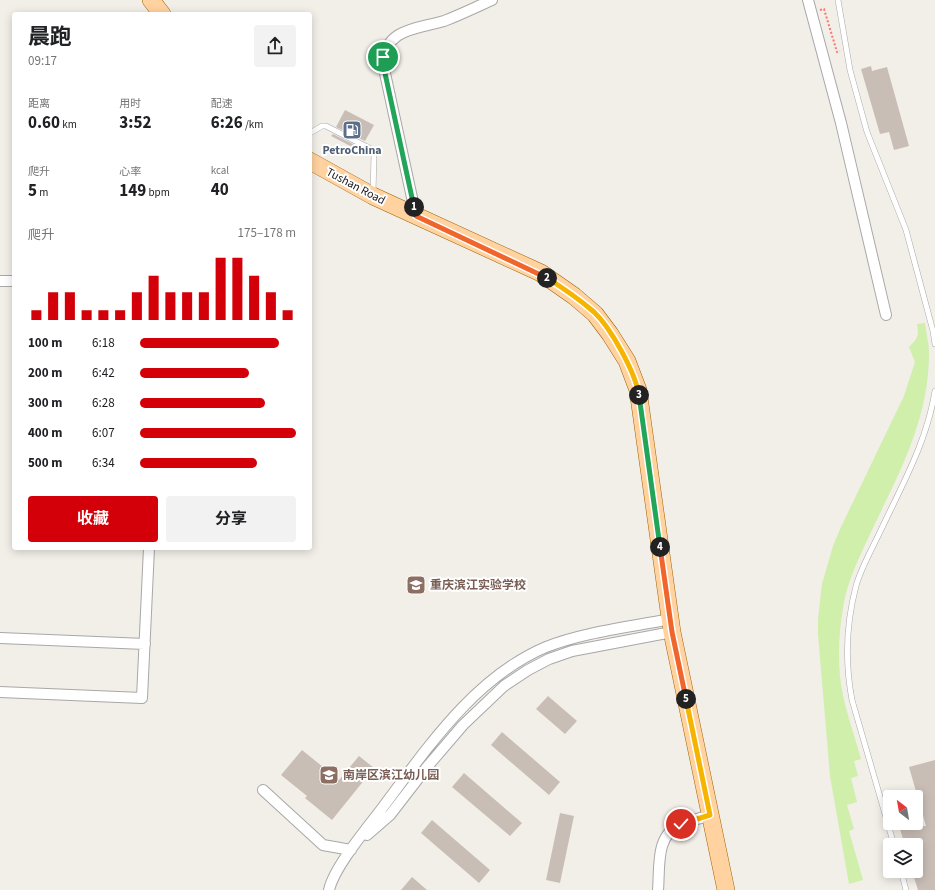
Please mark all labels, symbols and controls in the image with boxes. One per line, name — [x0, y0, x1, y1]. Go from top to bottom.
text: 晨跑 — [28, 21, 72, 53]
button: share — [254, 25, 296, 67]
pin — [366, 40, 400, 74]
icon: arrive — [372, 46, 394, 68]
text: 09:17 — [28, 52, 57, 70]
text: 距离 — [28, 96, 50, 111]
text: 用时 — [119, 96, 141, 111]
text: 配速 — [211, 96, 233, 111]
text: 0.60 — [28, 111, 60, 135]
text: 3:52 — [119, 111, 151, 135]
text: 6:26 — [211, 111, 243, 135]
text: km — [60, 117, 77, 132]
text: /km — [243, 117, 263, 132]
fuel station icon: PetroChina — [341, 119, 363, 141]
place label: PetroChina — [322, 142, 382, 159]
text: kcal — [211, 163, 229, 178]
text: 爬升 — [28, 164, 50, 179]
text: 心率 — [119, 164, 141, 179]
street label: Tushan Road — [323, 164, 388, 209]
text: 40 — [211, 178, 229, 202]
text: 5 — [28, 179, 37, 203]
text: 149 — [119, 179, 146, 203]
text: m — [37, 185, 48, 200]
text: bpm — [146, 185, 170, 200]
pin: 1 — [404, 197, 424, 217]
text: 1 — [411, 199, 417, 214]
text: 175–178 m — [238, 224, 296, 242]
text: 爬升 — [28, 226, 54, 244]
pin: 2 — [537, 268, 557, 288]
text: 2 — [544, 270, 550, 285]
text: 100 m — [28, 334, 62, 352]
text: 6:18 — [92, 334, 115, 352]
text: 200 m — [28, 364, 62, 382]
text: 6:42 — [92, 364, 115, 382]
pin: 3 — [629, 385, 649, 405]
text: 3 — [636, 387, 642, 402]
text: 300 m — [28, 394, 62, 412]
text: 6:28 — [92, 394, 115, 412]
text: 400 m — [28, 424, 62, 442]
text: 6:07 — [92, 424, 115, 442]
text: 500 m — [28, 454, 62, 472]
text: 6:34 — [92, 454, 115, 472]
button: 收藏 — [28, 496, 158, 542]
button: 分享 — [166, 496, 296, 542]
pin: 4 — [650, 537, 670, 557]
text: 4 — [657, 539, 663, 554]
school or university icon: 重庆滨江实验学校 — [405, 574, 427, 596]
place label: 重庆滨江实验学校 — [430, 577, 526, 594]
pin: 5 — [676, 689, 696, 709]
text: 5 — [683, 691, 689, 706]
school or university icon: 南岸区滨江幼儿园 — [318, 764, 340, 786]
place label: 南岸区滨江幼儿园 — [343, 767, 439, 784]
north arrow — [883, 790, 923, 830]
map controls — [883, 790, 923, 878]
pin — [664, 807, 698, 841]
icon: check — [670, 813, 692, 835]
button: layers — [883, 838, 923, 878]

